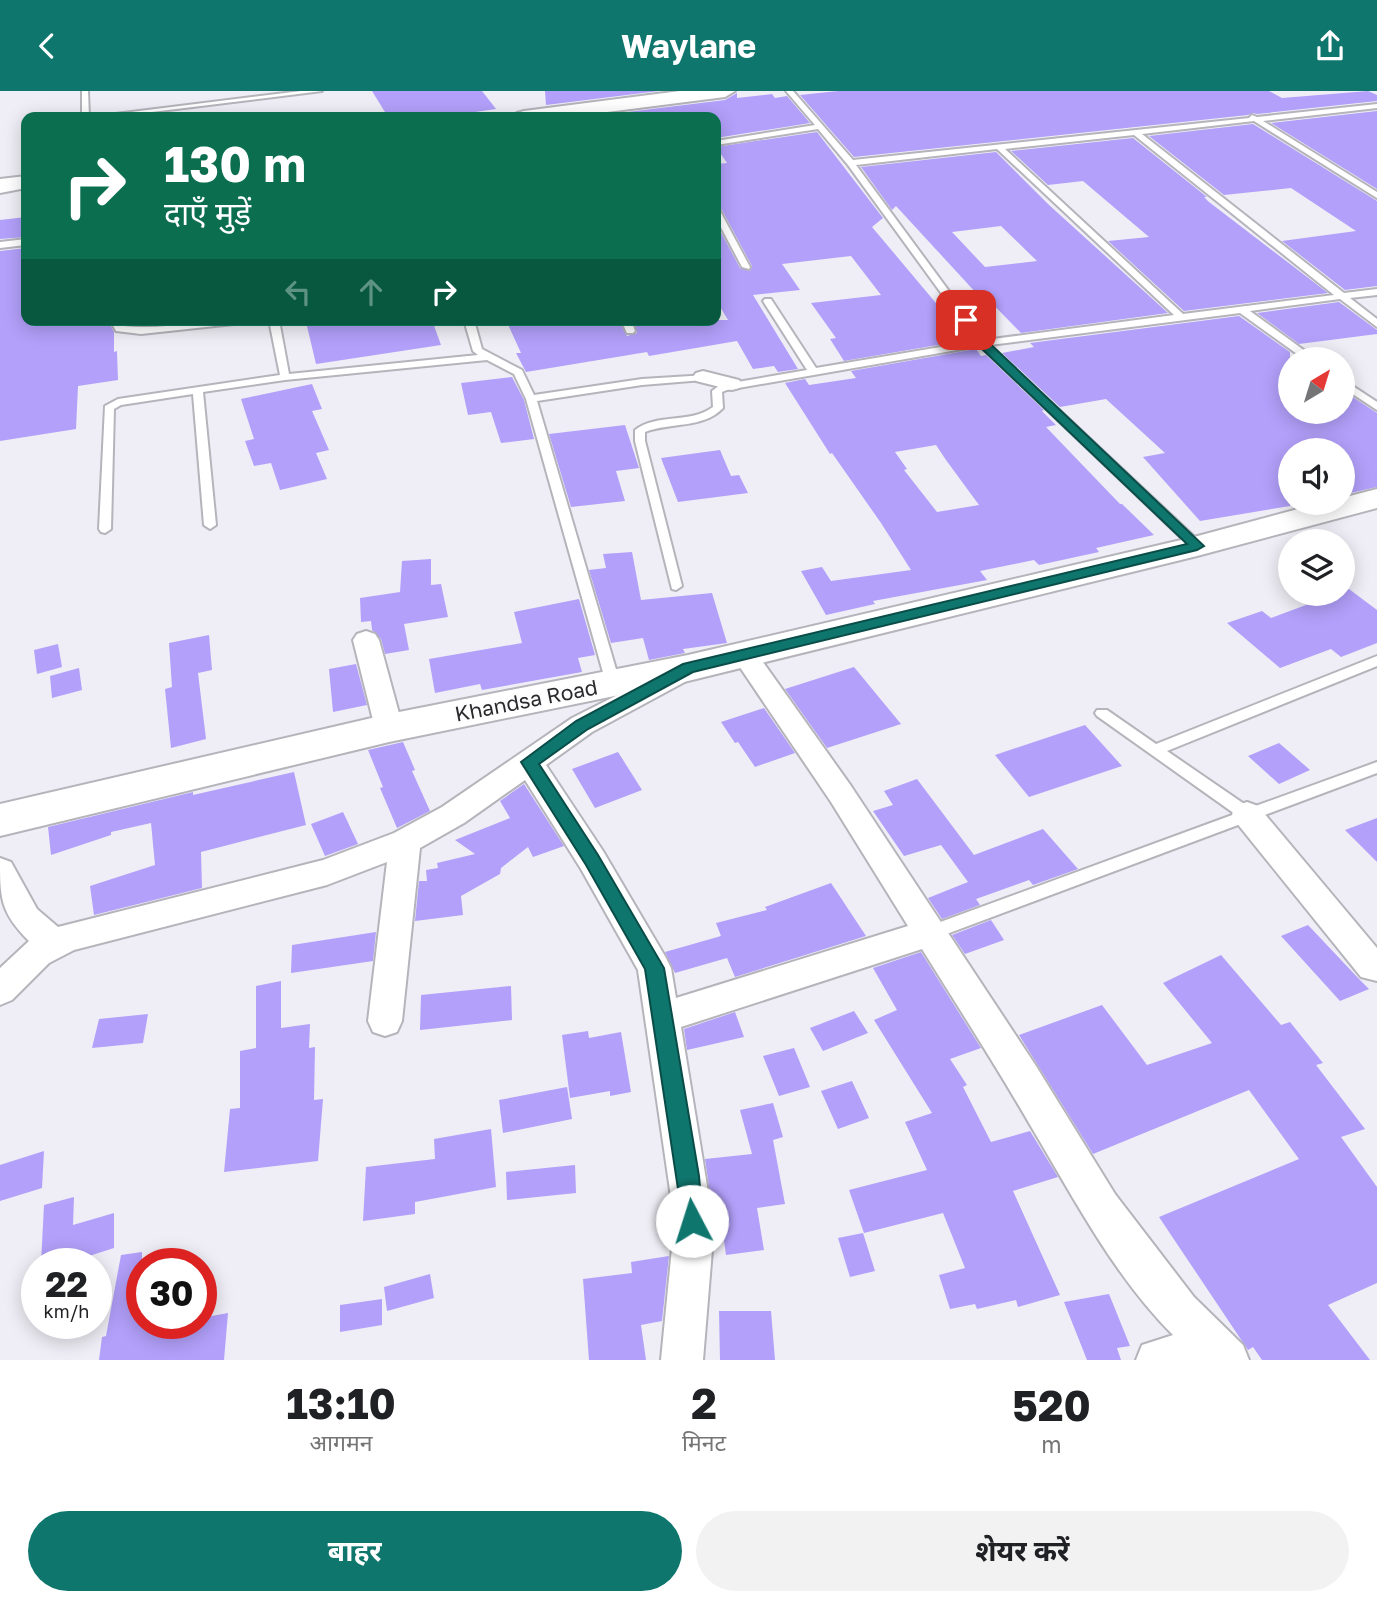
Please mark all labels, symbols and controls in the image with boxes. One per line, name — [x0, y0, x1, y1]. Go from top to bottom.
icon: back — [28, 27, 66, 65]
text: Waylane — [621, 27, 756, 65]
icon: share — [1311, 27, 1349, 65]
text: 130 m — [164, 134, 306, 193]
icon: right — [49, 140, 140, 231]
text: दाएँ मुड़ें — [164, 194, 251, 232]
icon: left — [279, 273, 317, 311]
icon: ahead — [352, 273, 390, 311]
icon: right — [425, 273, 463, 311]
pin — [936, 290, 996, 350]
icon: arrive — [947, 301, 985, 339]
north arrow — [1278, 347, 1354, 423]
map controls — [1278, 347, 1355, 606]
button: sound — [1278, 438, 1355, 515]
button: layers — [1278, 529, 1355, 606]
street label: Khandsa Road — [452, 673, 600, 727]
position arrow — [655, 1184, 729, 1258]
speed limit sign: 30 — [126, 1248, 217, 1339]
text: 22 — [45, 1263, 88, 1305]
text: km/h — [44, 1300, 89, 1322]
text: 13:10 — [286, 1378, 396, 1428]
text: 2 — [691, 1378, 717, 1428]
text: 520 — [1012, 1380, 1091, 1430]
text: आगमन — [310, 1428, 372, 1456]
text: मिनट — [682, 1428, 726, 1456]
text: m — [1041, 1430, 1062, 1458]
button: बाहर — [28, 1511, 682, 1591]
button: शेयर करें — [696, 1511, 1349, 1591]

